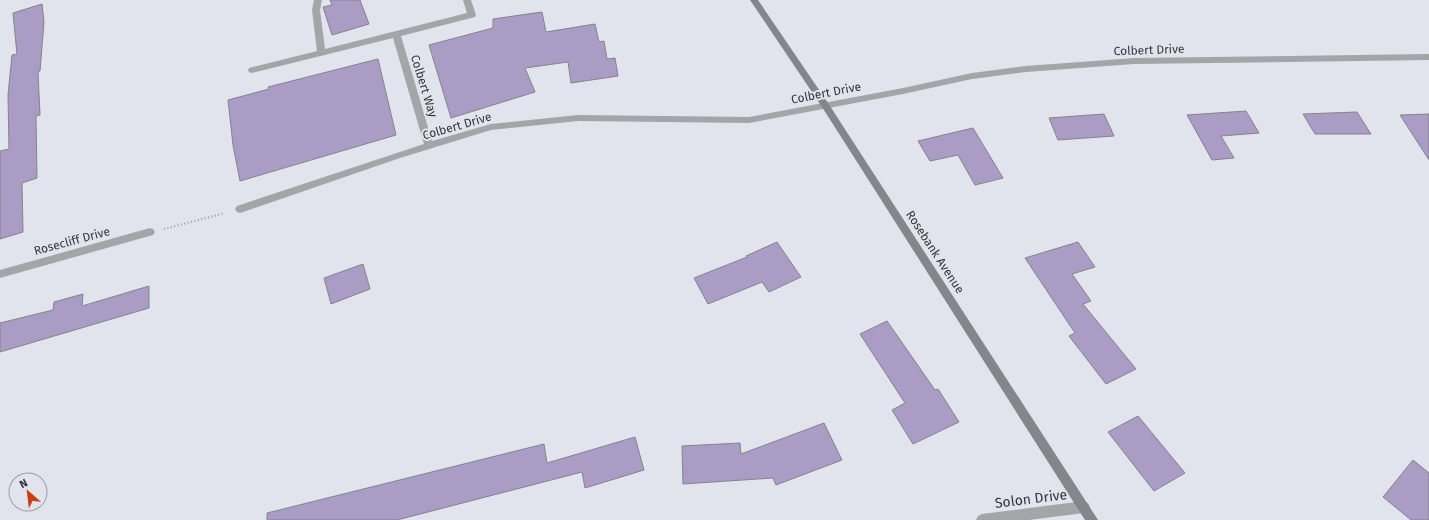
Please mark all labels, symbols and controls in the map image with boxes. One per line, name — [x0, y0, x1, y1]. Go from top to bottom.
street label: Colbert Drive — [1113, 42, 1185, 58]
street label: Colbert Way — [408, 53, 440, 119]
street label: Colbert Drive — [790, 79, 862, 107]
street label: Colbert Drive — [421, 109, 493, 143]
street label: Rosebank Avenue — [903, 208, 967, 296]
street label: Rosecliff Drive — [32, 224, 112, 258]
north arrow — [8, 472, 48, 512]
text: N — [17, 476, 30, 491]
street label: Solon Drive — [994, 486, 1068, 512]

